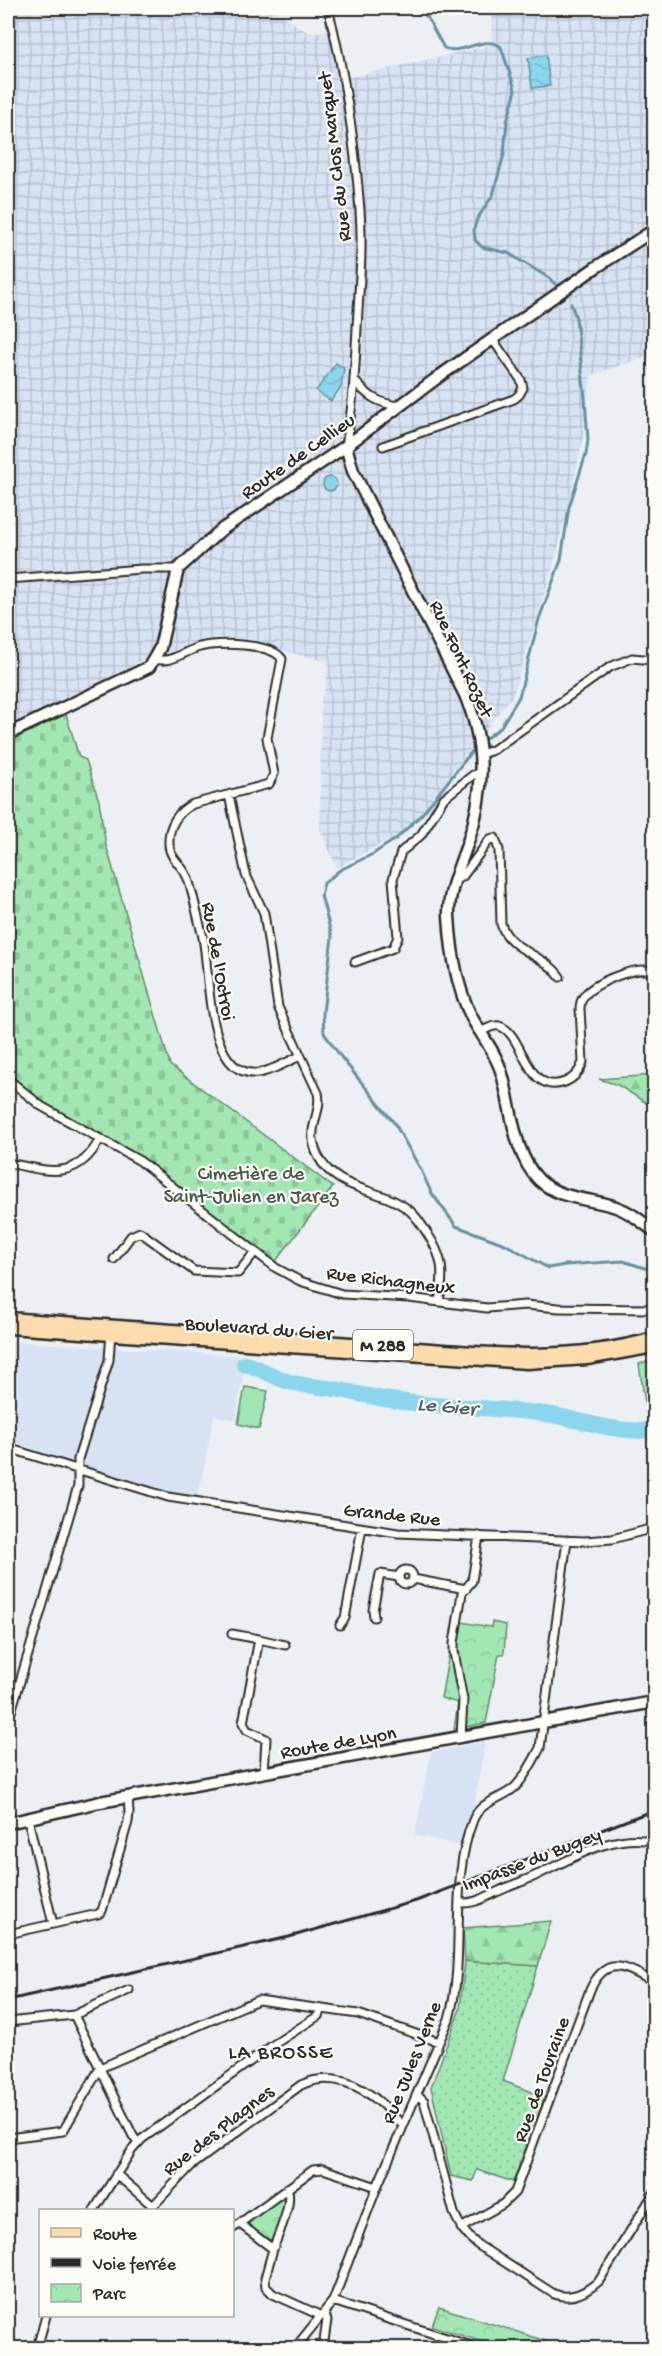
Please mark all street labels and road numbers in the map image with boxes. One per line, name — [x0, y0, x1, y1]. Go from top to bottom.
street label: Rue du Clos Marquet — [314, 69, 358, 243]
street label: Route de Cellieu — [237, 410, 361, 506]
street label: Rue Font Rozet — [423, 597, 498, 723]
street label: Rue de l'Octroi — [195, 901, 238, 1023]
street label: Rue Richagneux — [325, 1263, 457, 1302]
street label: Boulevard du Gier — [183, 1314, 335, 1347]
road number: M 288 — [353, 1330, 413, 1360]
street label: Grande Rue — [342, 1500, 442, 1533]
street label: Route de Lyon — [279, 1723, 399, 1766]
street label: Impasse du Bugey — [460, 1824, 605, 1898]
street label: Rue Jules Verne — [378, 1998, 449, 2128]
street label: Rue de Touraine — [510, 2014, 577, 2146]
street label: Rue des Plagnes — [159, 2081, 280, 2182]

